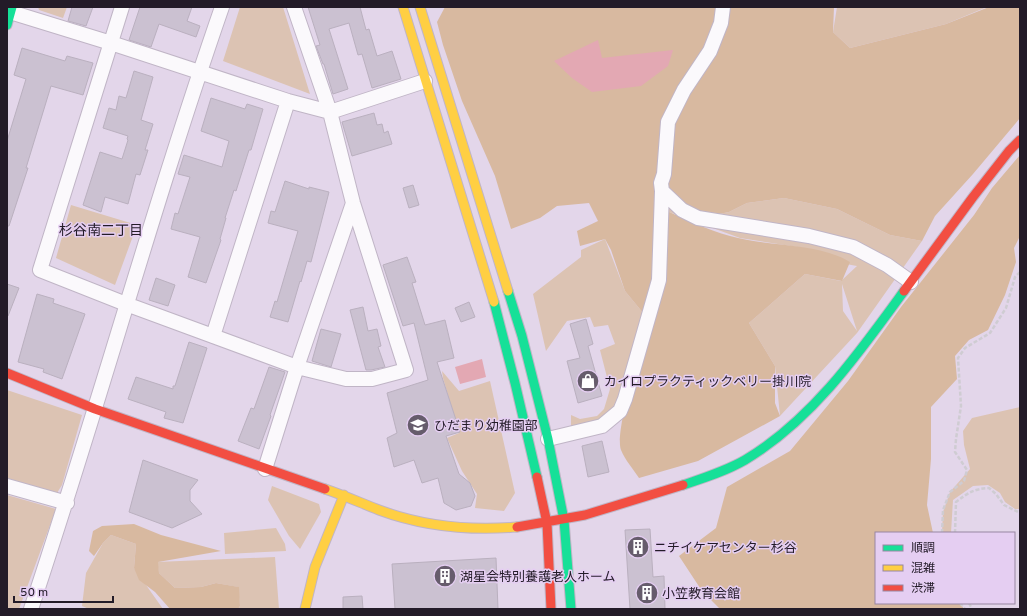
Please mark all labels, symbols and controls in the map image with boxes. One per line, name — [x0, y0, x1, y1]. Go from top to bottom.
district label: 杉谷南二丁目 — [59, 223, 143, 240]
shop icon: カイロプラクティックベリー掛川院 — [575, 368, 601, 394]
place label: カイロプラクティックベリー掛川院 — [604, 374, 811, 391]
school or university icon: ひだまり幼稚園部 — [405, 412, 431, 438]
place label: ひだまり幼稚園部 — [434, 419, 538, 435]
legend — [875, 532, 1015, 604]
building icon: ニチイケアセンター杉谷 — [625, 534, 651, 560]
place label: ニチイケアセンター杉谷 — [654, 541, 797, 557]
text: 順調 — [911, 541, 935, 557]
text: 混雑 — [911, 561, 935, 577]
building icon: 湖星会特別養護老人ホーム — [432, 563, 458, 589]
place label: 湖星会特別養護老人ホーム — [460, 569, 616, 586]
scale bar — [14, 578, 113, 604]
building icon: 小笠教育会館 — [634, 580, 660, 606]
text: 渋滞 — [911, 581, 935, 597]
text: 50 m — [20, 585, 48, 601]
place label: 小笠教育会館 — [662, 586, 740, 603]

